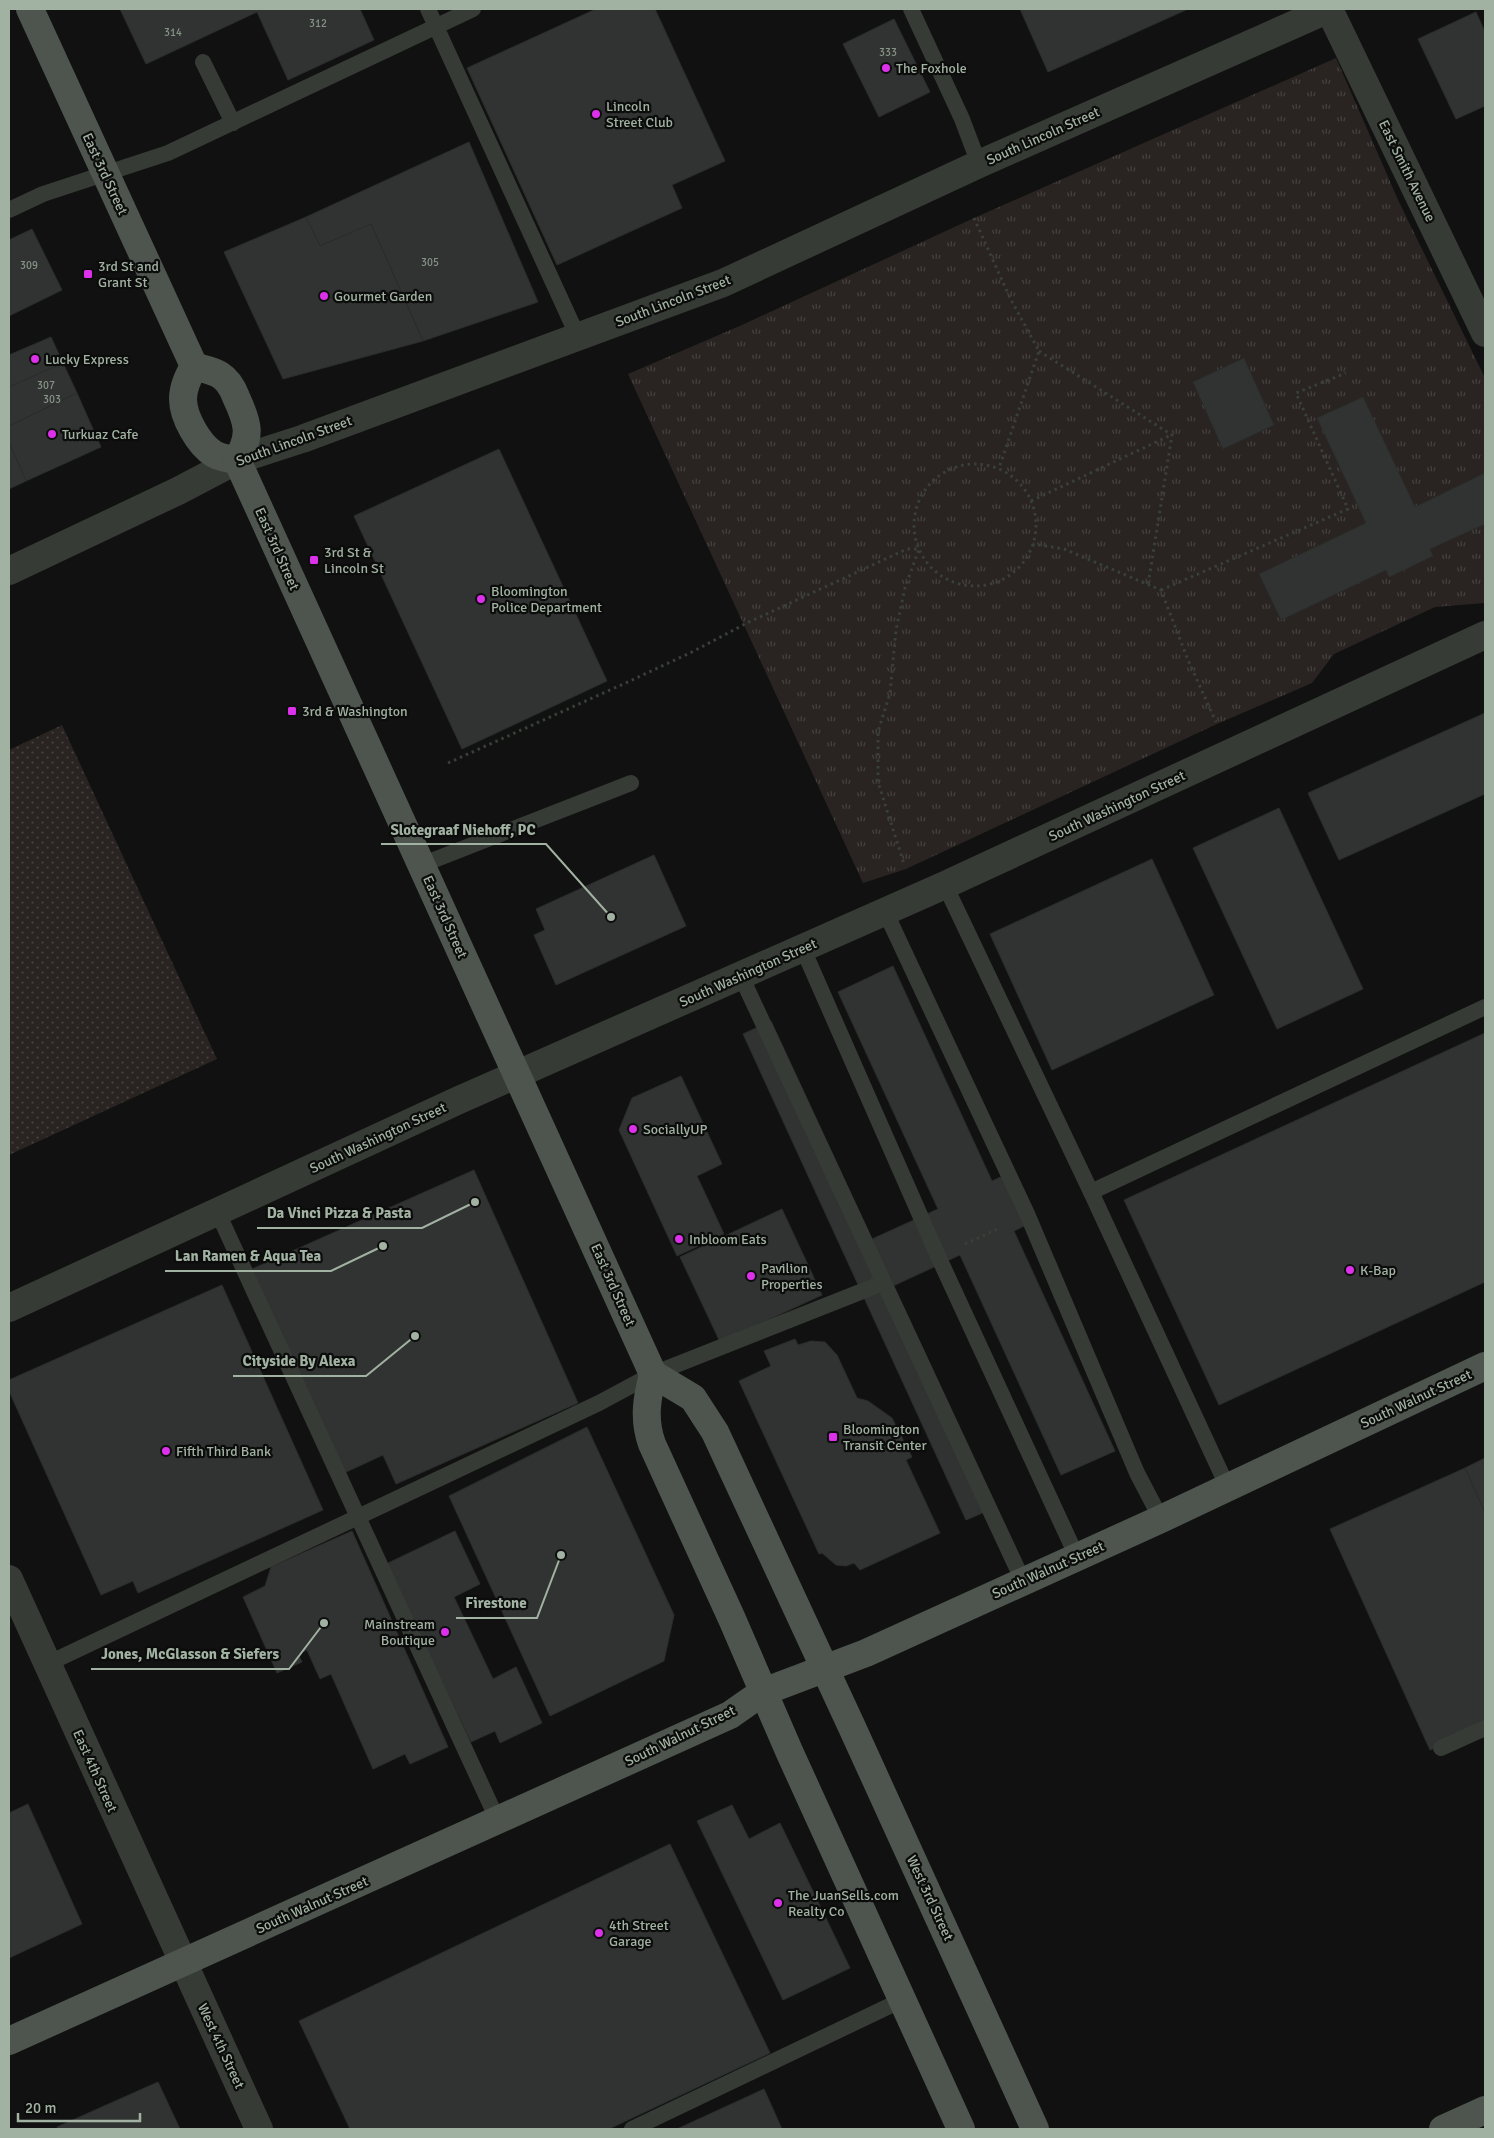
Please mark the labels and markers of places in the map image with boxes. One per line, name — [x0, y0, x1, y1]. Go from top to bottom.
place label: The Foxhole — [896, 60, 967, 77]
marker: The Foxhole — [880, 62, 892, 74]
place label: Lincoln Street Club — [606, 98, 673, 131]
marker: Lincoln Street Club — [590, 108, 602, 120]
place label: 3rd St and Grant St — [98, 258, 159, 291]
marker: 3rd St and Grant St — [82, 268, 94, 280]
place label: Gourmet Garden — [334, 288, 432, 305]
marker: Gourmet Garden — [318, 290, 330, 302]
place label: Lucky Express — [45, 351, 129, 368]
marker: Lucky Express — [29, 353, 41, 365]
place label: Turkuaz Cafe — [62, 426, 138, 443]
marker: Turkuaz Cafe — [46, 428, 58, 440]
place label: 3rd St & Lincoln St — [324, 544, 384, 577]
marker: 3rd St & Lincoln St — [308, 554, 320, 566]
place label: Bloomington Police Department — [491, 583, 602, 616]
marker: Bloomington Police Department — [475, 593, 487, 605]
place label: 3rd & Washington — [302, 703, 408, 720]
marker: 3rd & Washington — [286, 705, 298, 717]
callout: Slotegraaf Niehoff, PC — [381, 814, 546, 844]
place label: SociallyUP — [643, 1121, 708, 1138]
marker: SociallyUP — [627, 1123, 639, 1135]
callout: Da Vinci Pizza & Pasta — [257, 1198, 422, 1228]
place label: Inbloom Eats — [689, 1231, 767, 1248]
marker: Inbloom Eats — [673, 1233, 685, 1245]
callout: Lan Ramen & Aqua Tea — [165, 1241, 331, 1271]
place label: Pavilion Properties — [761, 1260, 823, 1293]
place label: K-Bap — [1360, 1262, 1396, 1279]
marker: K-Bap — [1344, 1264, 1356, 1276]
marker: Pavilion Properties — [745, 1270, 757, 1282]
callout: Cityside By Alexa — [233, 1346, 366, 1376]
place label: Bloomington Transit Center — [843, 1421, 928, 1454]
marker: Bloomington Transit Center — [827, 1431, 839, 1443]
place label: Fifth Third Bank — [176, 1443, 271, 1460]
marker: Fifth Third Bank — [160, 1445, 172, 1457]
callout: Firestone — [456, 1588, 537, 1618]
place label: Mainstream Boutique — [364, 1616, 435, 1649]
marker: Mainstream Boutique — [439, 1626, 451, 1638]
callout: Jones, McGlasson & Siefers — [91, 1639, 289, 1669]
place label: The JuanSells.com Realty Co — [788, 1887, 899, 1920]
marker: The JuanSells.com Realty Co — [772, 1897, 784, 1909]
place label: 4th Street Garage — [609, 1917, 669, 1950]
marker: 4th Street Garage — [593, 1927, 605, 1939]

